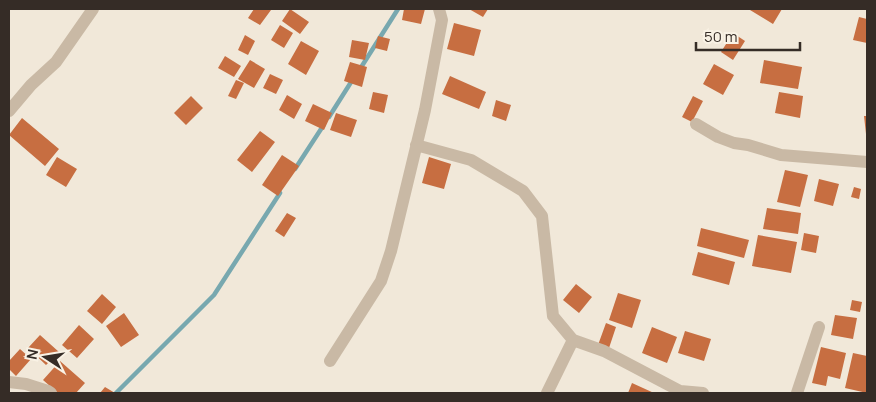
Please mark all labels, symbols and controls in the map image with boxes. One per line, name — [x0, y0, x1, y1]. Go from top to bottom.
scale bar — [696, 20, 800, 52]
text: 50 m — [704, 26, 738, 47]
north arrow — [20, 332, 70, 382]
text: N — [21, 347, 42, 361]

